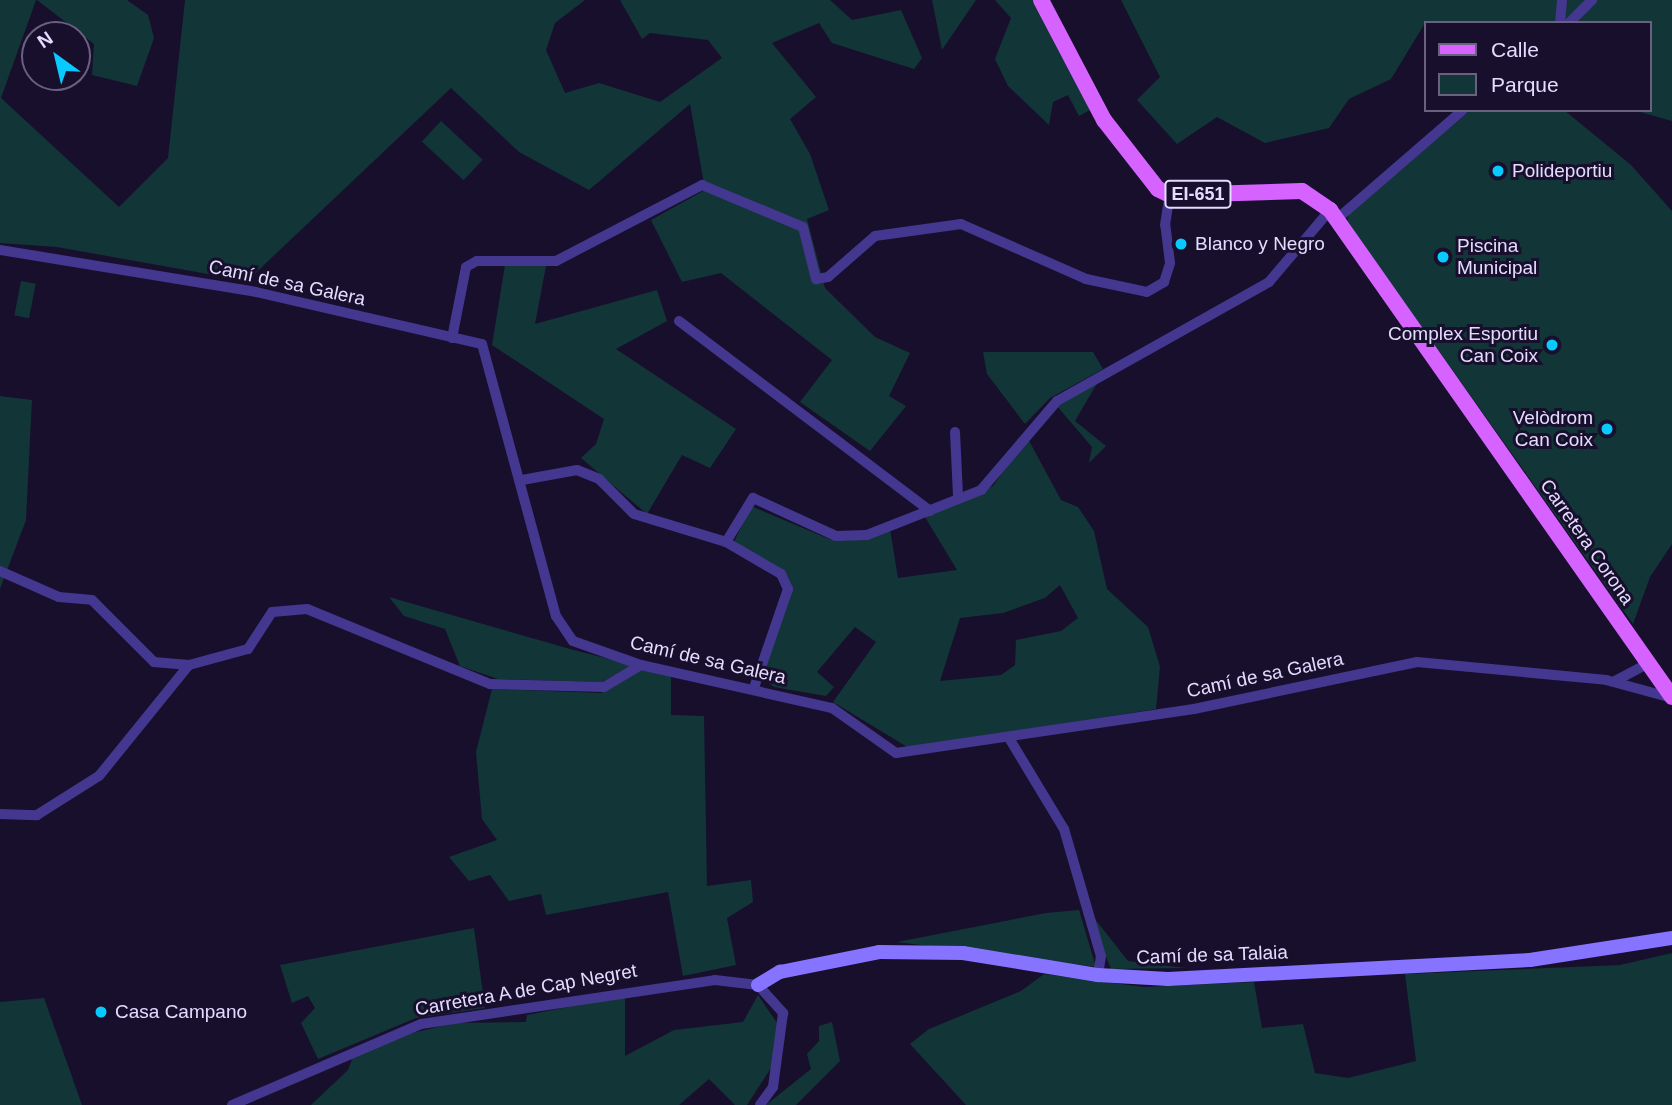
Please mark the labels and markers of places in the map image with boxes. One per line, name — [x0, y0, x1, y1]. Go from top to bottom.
place label: Polideportiu — [1512, 160, 1612, 182]
marker: Polideportiu — [1490, 163, 1506, 179]
place label: Blanco y Negro — [1195, 233, 1325, 255]
place label: Piscina Municipal — [1457, 235, 1537, 279]
marker: Blanco y Negro — [1173, 236, 1189, 252]
marker: Piscina Municipal — [1435, 249, 1451, 265]
place label: Complex Esportiu Can Coix — [1388, 323, 1538, 367]
marker: Complex Esportiu Can Coix — [1544, 337, 1560, 353]
place label: Velòdrom Can Coix — [1513, 407, 1593, 451]
marker: Velòdrom Can Coix — [1599, 421, 1615, 437]
place label: Casa Campano — [115, 1001, 247, 1023]
marker: Casa Campano — [93, 1004, 109, 1020]

